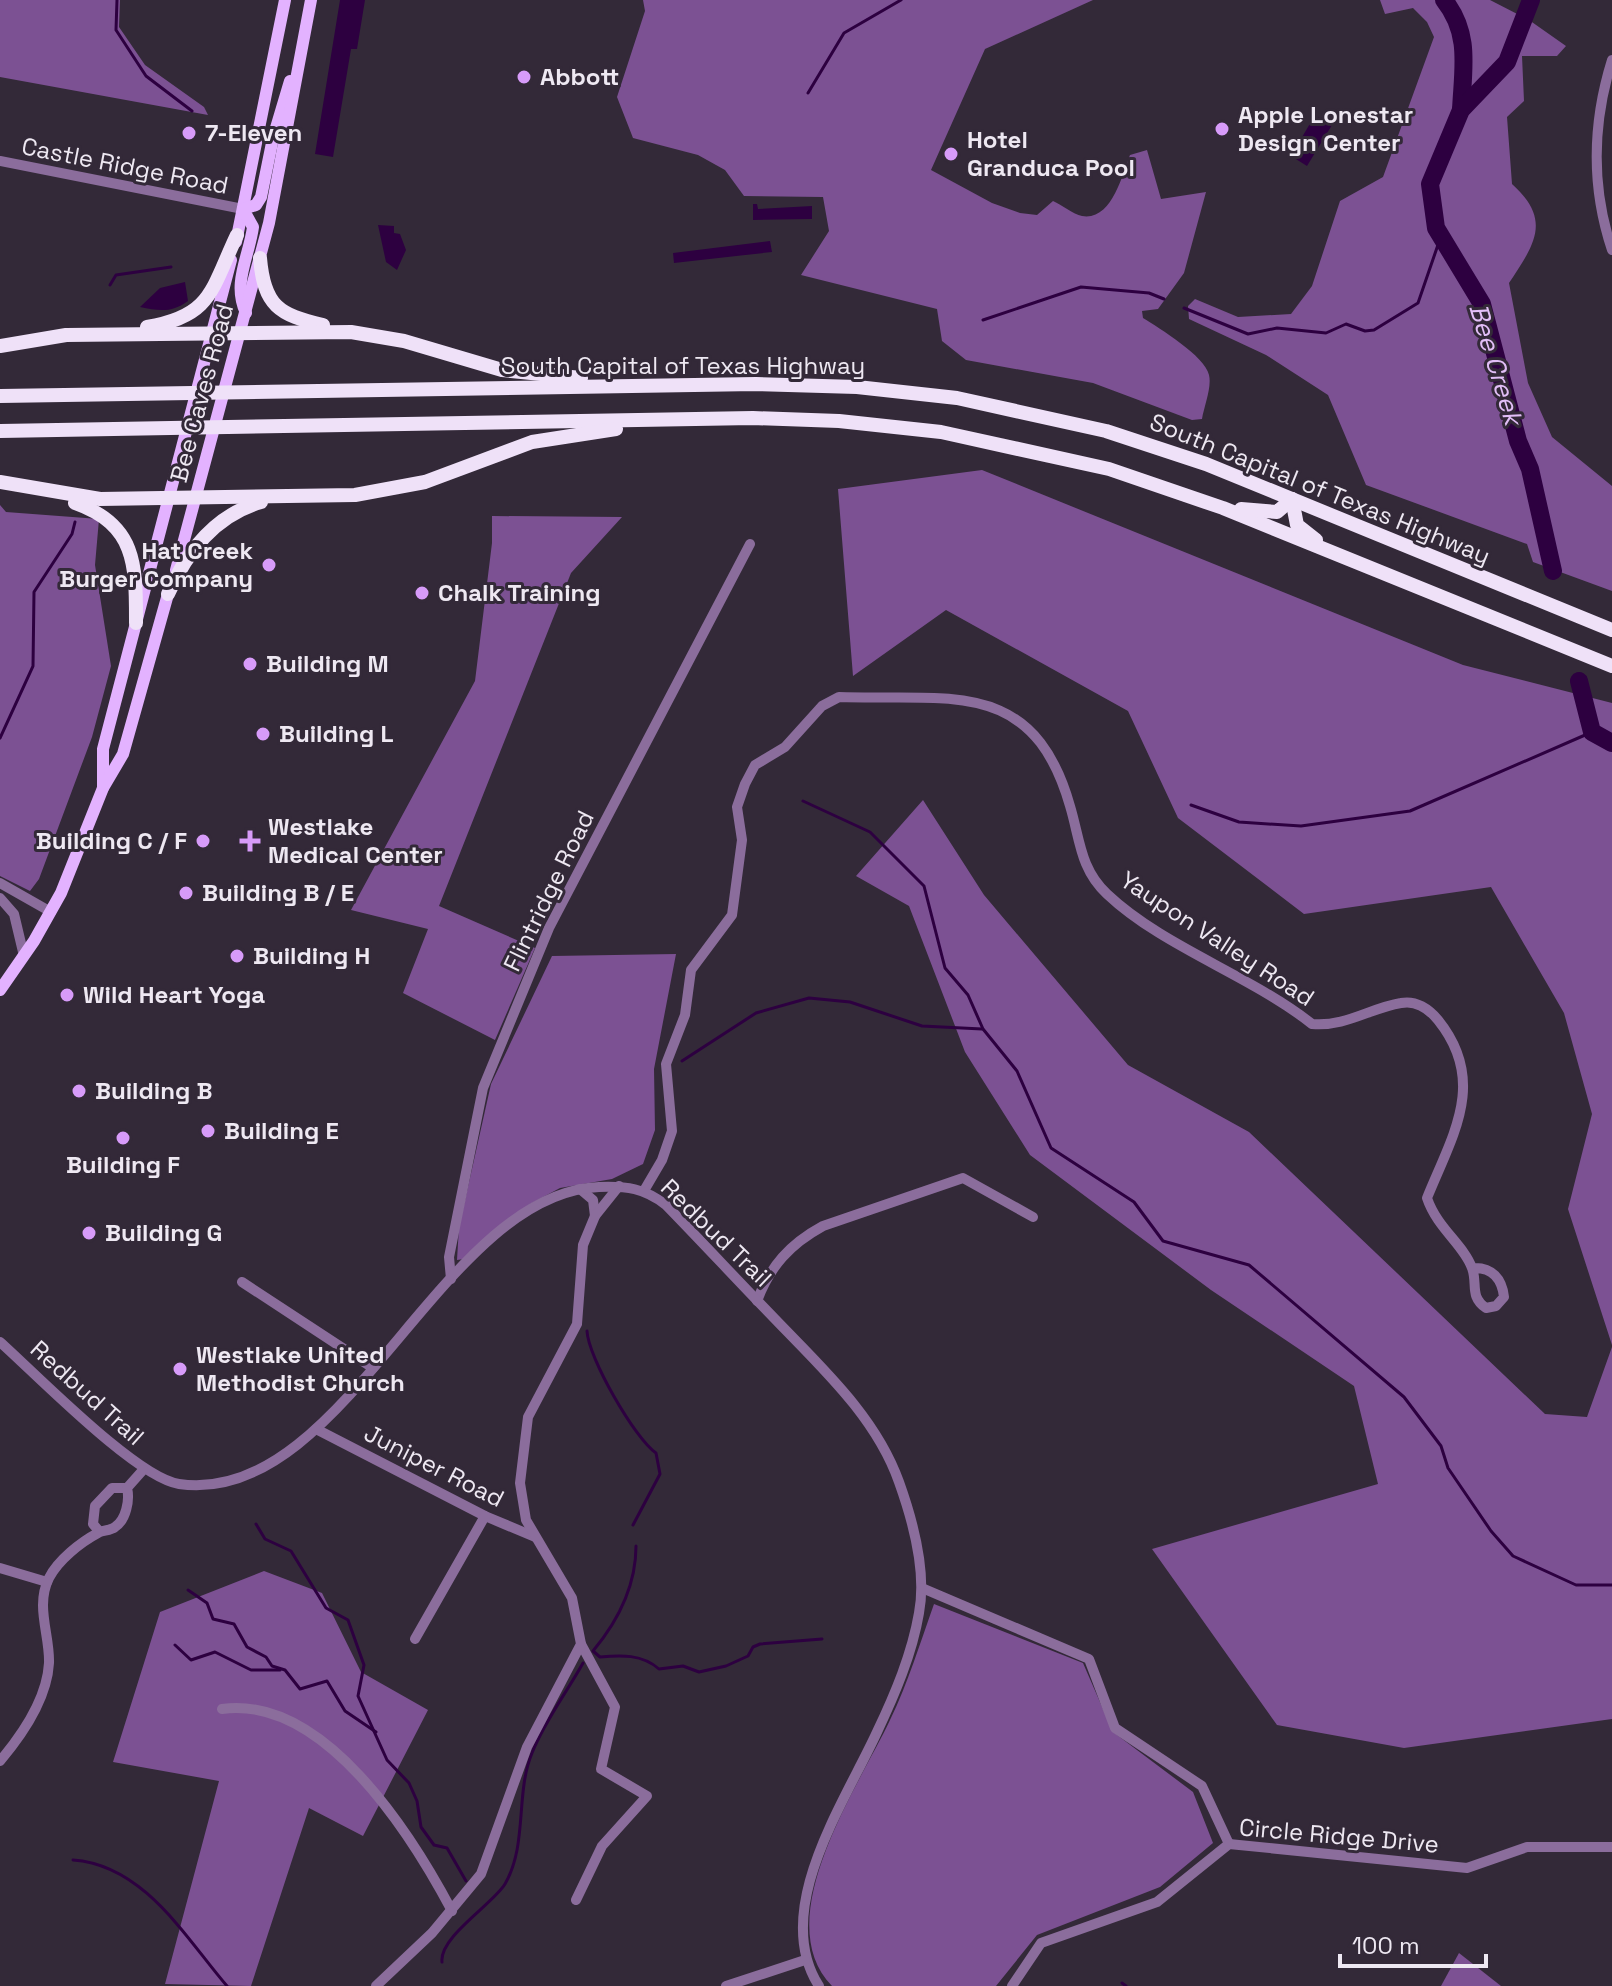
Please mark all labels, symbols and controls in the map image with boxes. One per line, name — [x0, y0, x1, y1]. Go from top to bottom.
place label: Abbott — [540, 61, 619, 92]
marker: Abbott — [515, 68, 533, 86]
place label: Apple Lonestar Design Center — [1238, 99, 1413, 158]
place label: 7-Eleven — [205, 117, 302, 148]
marker: Apple Lonestar Design Center — [1213, 120, 1231, 138]
marker: 7-Eleven — [180, 124, 198, 142]
place label: Hotel Granduca Pool — [967, 124, 1135, 183]
street label: Castle Ridge Road — [19, 130, 231, 201]
marker: Hotel Granduca Pool — [942, 145, 960, 163]
water label: Bee Creek — [1461, 299, 1531, 432]
street label: Bee Caves Road — [163, 300, 240, 485]
street label: South Capital of Texas Highway — [501, 350, 865, 381]
street label: South Capital of Texas Highway — [1145, 406, 1495, 571]
place label: Hat Creek Burger Company — [59, 535, 253, 594]
marker: Hat Creek Burger Company — [260, 556, 278, 574]
place label: Chalk Training — [438, 577, 601, 608]
marker: Chalk Training — [413, 584, 431, 602]
place label: Building M — [266, 648, 389, 679]
marker: Building M — [241, 655, 259, 673]
place label: Building L — [279, 718, 393, 749]
marker: Building L — [254, 725, 272, 743]
street label: Flintridge Road — [496, 805, 601, 976]
place label: Westlake Medical Center — [268, 811, 443, 870]
place label: Building C / F — [36, 825, 187, 856]
marker: Westlake Medical Center — [239, 830, 261, 852]
marker: Building C / F — [194, 832, 212, 850]
street label: Yaupon Valley Road — [1114, 864, 1320, 1013]
place label: Building B / E — [202, 877, 354, 908]
marker: Building B / E — [177, 884, 195, 902]
place label: Building H — [253, 940, 370, 971]
marker: Building H — [228, 947, 246, 965]
place label: Wild Heart Yoga — [83, 979, 265, 1010]
marker: Wild Heart Yoga — [58, 986, 76, 1004]
place label: Building B — [95, 1075, 212, 1106]
marker: Building B — [70, 1082, 88, 1100]
place label: Building E — [224, 1115, 339, 1146]
marker: Building E — [199, 1122, 217, 1140]
marker: Building F — [114, 1129, 132, 1147]
place label: Building F — [66, 1149, 180, 1180]
street label: Redbud Trail — [654, 1172, 778, 1293]
place label: Building G — [105, 1217, 222, 1248]
marker: Building G — [80, 1224, 98, 1242]
street label: Redbud Trail — [24, 1333, 151, 1452]
place label: Westlake United Methodist Church — [196, 1339, 405, 1398]
marker: Westlake United Methodist Church — [171, 1360, 189, 1378]
street label: Juniper Road — [359, 1417, 509, 1514]
street label: Circle Ridge Drive — [1238, 1811, 1440, 1860]
scale bar — [1340, 1918, 1486, 1968]
text: 100 m — [1352, 1930, 1420, 1961]

